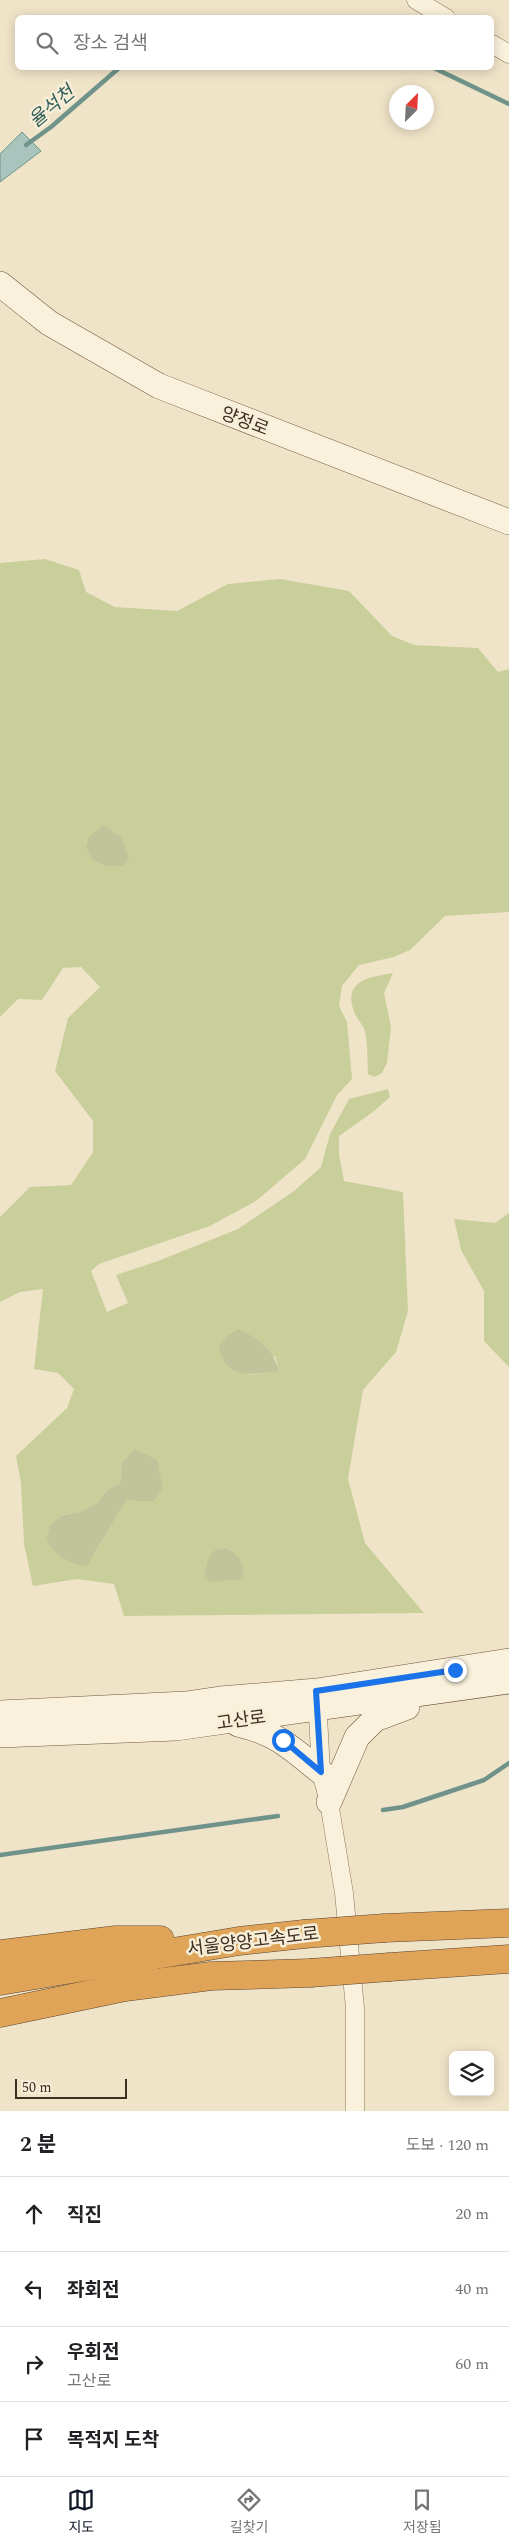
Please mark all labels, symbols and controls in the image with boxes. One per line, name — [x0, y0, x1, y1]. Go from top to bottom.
search box — [15, 15, 494, 70]
icon: search — [33, 29, 61, 57]
text: 장소 검색 — [73, 29, 148, 58]
water label: 율석천 — [23, 78, 83, 135]
north arrow — [389, 85, 434, 130]
street label: 양정로 — [217, 400, 273, 443]
route end — [444, 1659, 467, 1682]
street label: 고산로 — [215, 1704, 268, 1737]
route start — [272, 1729, 295, 1752]
street label: 서울양양고속도로 — [186, 1920, 320, 1963]
map controls — [449, 2051, 494, 2096]
button: layers — [449, 2051, 494, 2096]
scale bar — [15, 2076, 128, 2099]
text: 50 m — [22, 2077, 52, 2098]
text: 2 분 — [20, 2129, 56, 2161]
text: 도보 · 120 m — [406, 2133, 489, 2157]
icon: ahead — [20, 2200, 48, 2228]
text: 직진 — [67, 2201, 102, 2230]
text: 20 m — [455, 2202, 489, 2226]
icon: left — [20, 2275, 48, 2303]
text: 좌회전 — [67, 2276, 119, 2305]
text: 40 m — [455, 2277, 489, 2301]
text: 우회전 — [67, 2338, 119, 2367]
icon: right — [20, 2350, 48, 2378]
text: 60 m — [455, 2352, 489, 2376]
text: 고산로 — [67, 2369, 111, 2393]
icon: arrive — [20, 2425, 48, 2453]
text: 목적지 도착 — [67, 2426, 159, 2455]
tab: 지도 — [67, 2486, 95, 2538]
tab: 길찾기 — [230, 2486, 268, 2538]
tab: 저장됨 — [403, 2486, 442, 2538]

